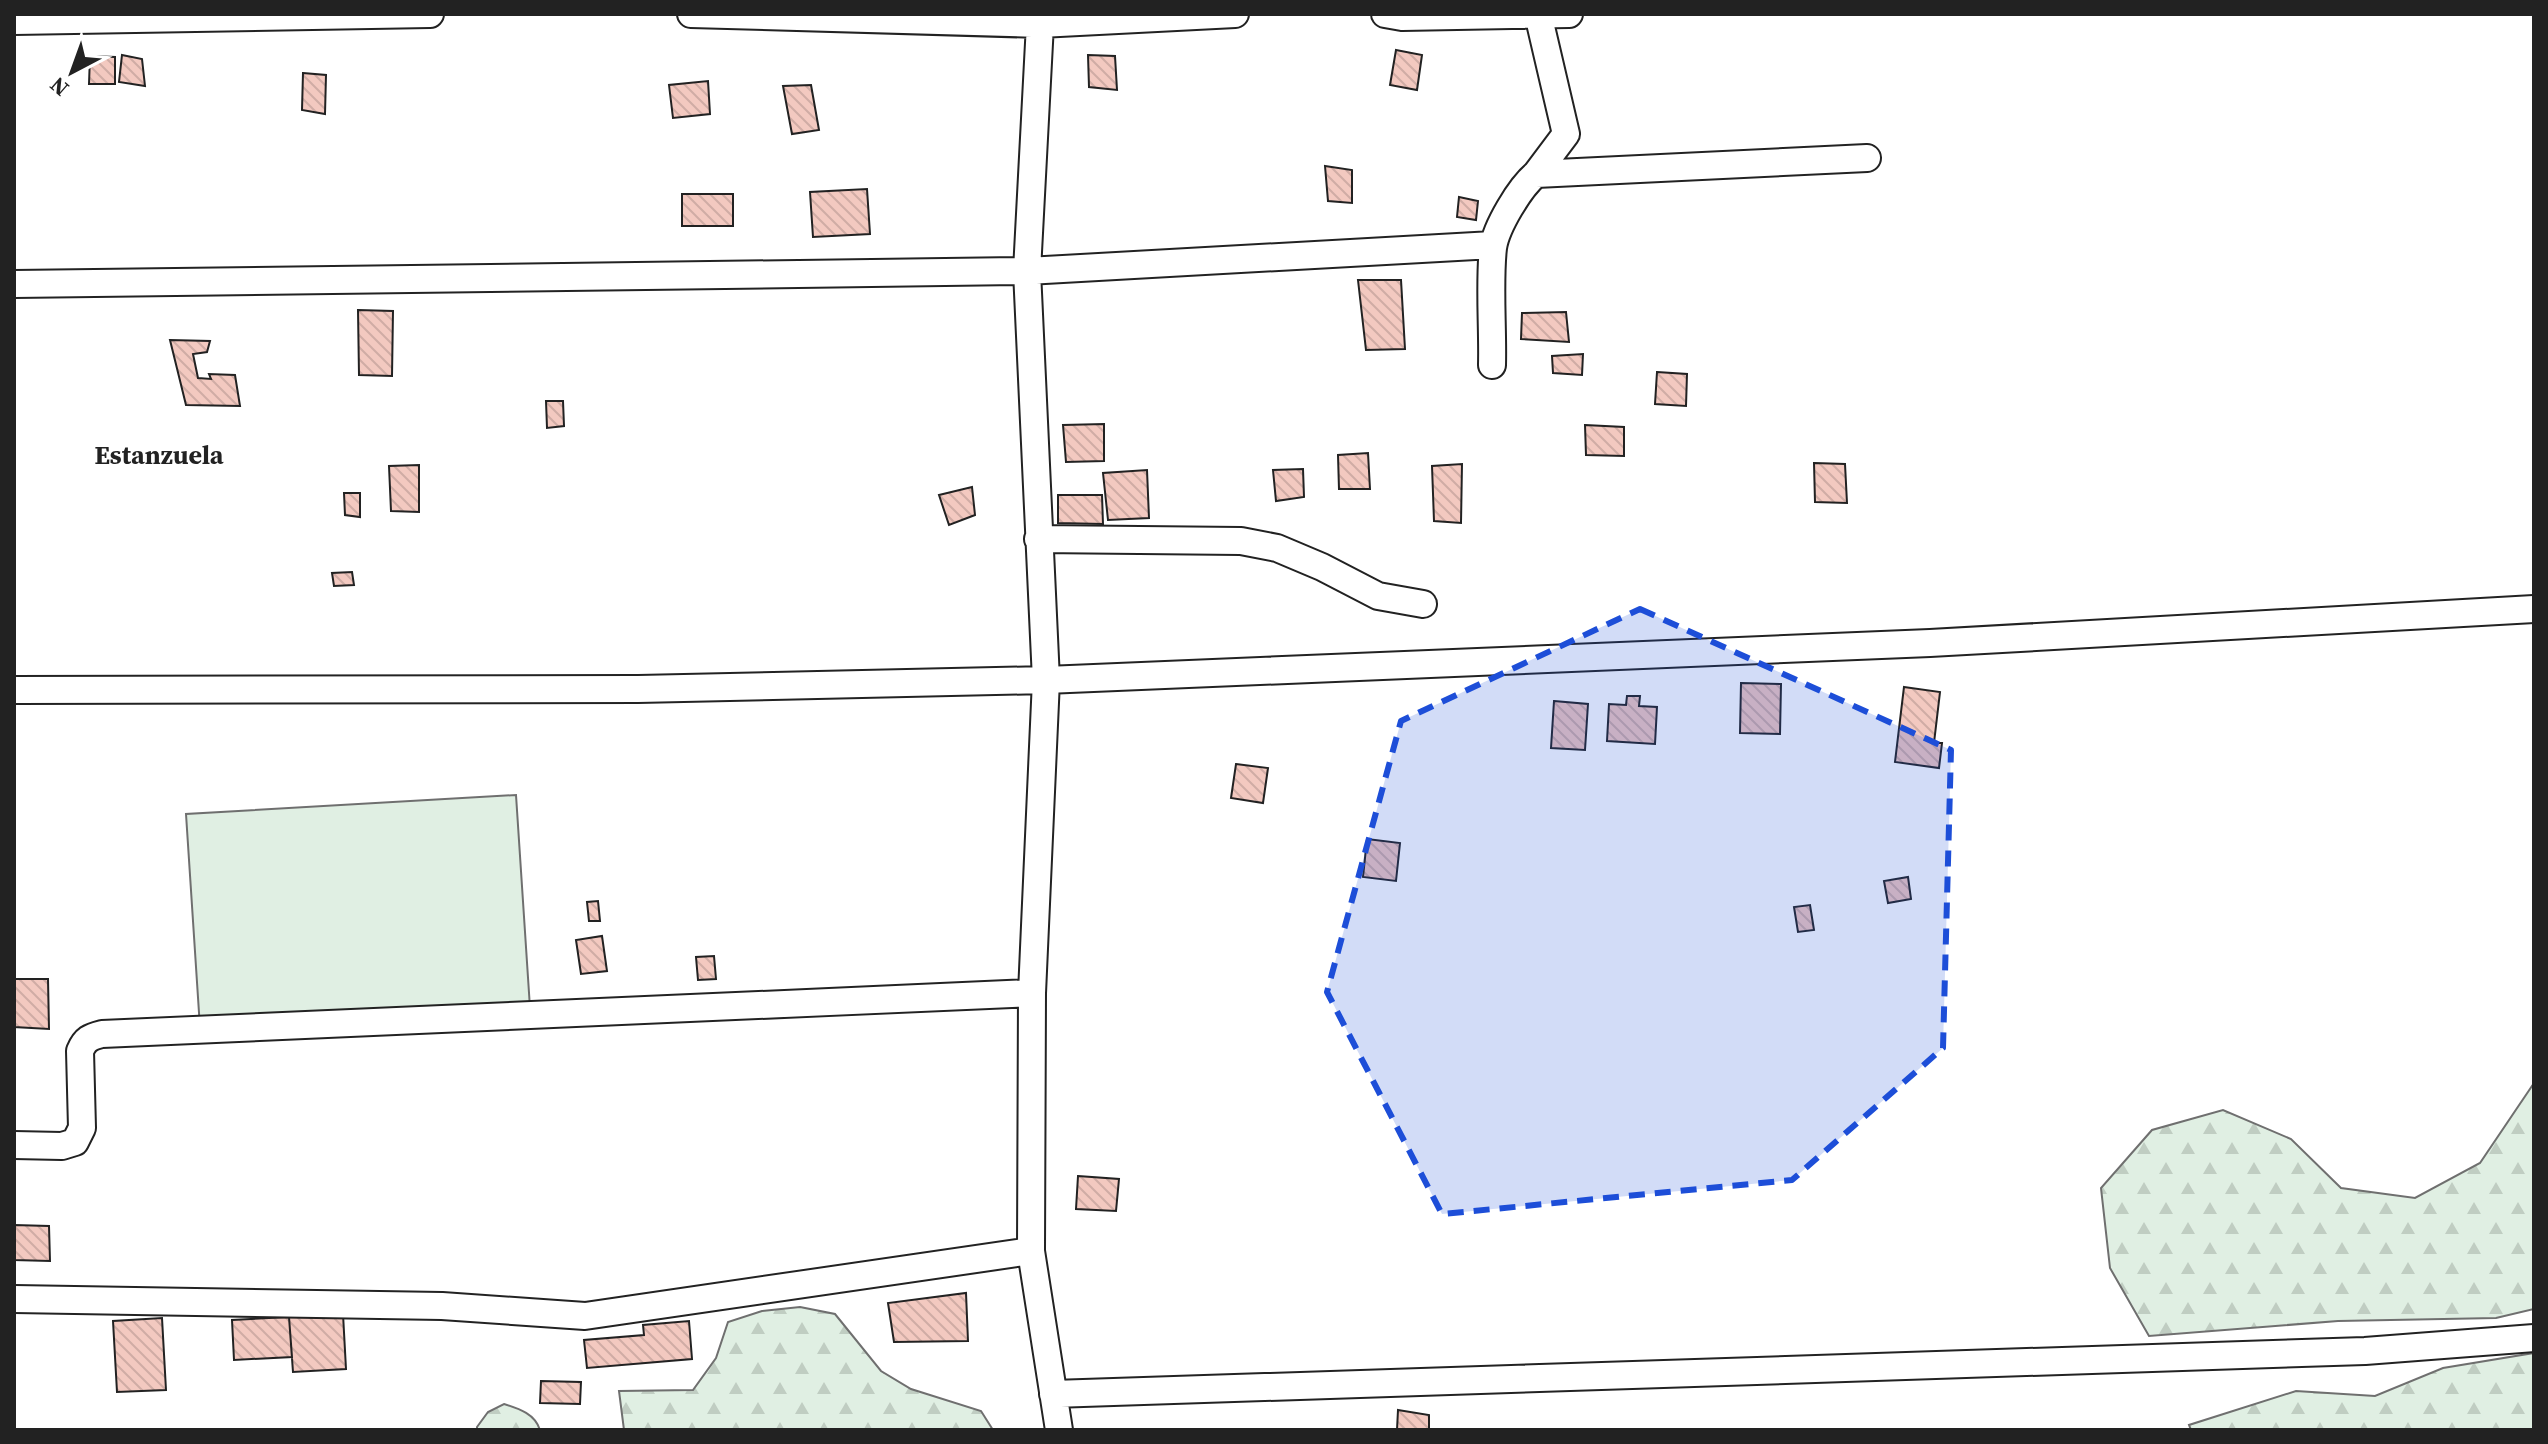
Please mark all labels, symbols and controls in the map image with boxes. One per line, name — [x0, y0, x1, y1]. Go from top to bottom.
north arrow — [32, 32, 112, 112]
text: N — [43, 71, 75, 104]
district label: Estanzuela — [94, 437, 224, 473]

